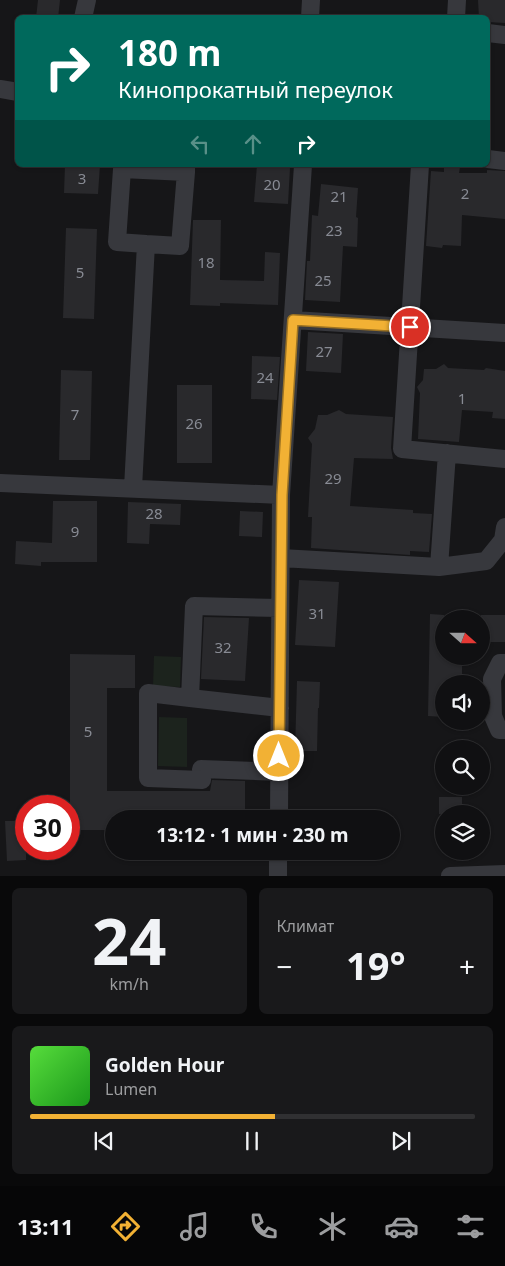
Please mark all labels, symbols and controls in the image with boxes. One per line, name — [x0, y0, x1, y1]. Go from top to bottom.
text: 180 m — [118, 29, 221, 76]
icon: right — [35, 35, 100, 100]
text: Кинопрокатный переулок — [118, 74, 393, 104]
icon: left — [186, 130, 214, 158]
icon: ahead — [239, 130, 267, 158]
icon: right — [292, 130, 320, 158]
house number: 3 — [78, 168, 86, 188]
house number: 20 — [263, 174, 281, 194]
house number: 2 — [461, 183, 469, 203]
house number: 21 — [330, 186, 348, 206]
house number: 23 — [325, 220, 343, 240]
house number: 18 — [197, 252, 215, 272]
house number: 5 — [76, 262, 84, 282]
house number: 25 — [314, 270, 332, 290]
pin — [389, 306, 431, 348]
icon: arrive — [396, 313, 424, 341]
house number: 27 — [315, 341, 333, 361]
house number: 24 — [256, 367, 274, 387]
house number: 1 — [458, 388, 466, 408]
house number: 7 — [71, 404, 79, 424]
house number: 26 — [185, 413, 203, 433]
house number: 29 — [324, 468, 342, 488]
house number: 28 — [145, 503, 163, 523]
house number: 9 — [71, 521, 79, 541]
house number: 31 — [308, 603, 326, 623]
north arrow — [435, 610, 490, 665]
map controls — [435, 610, 490, 860]
house number: 32 — [214, 637, 232, 657]
button: sound — [435, 675, 490, 730]
house number: 5 — [84, 721, 92, 741]
position arrow — [252, 729, 304, 781]
button: search — [435, 740, 490, 795]
speed limit sign: 30 — [15, 795, 80, 860]
button: layers — [435, 805, 490, 860]
text: 13:12 · 1 мин · 230 m — [156, 822, 349, 848]
text: 24 — [92, 896, 166, 984]
text: Климат — [277, 915, 334, 937]
text: 19° — [346, 939, 406, 991]
text: − — [277, 947, 293, 985]
text: + — [459, 947, 475, 985]
text: km/h — [110, 973, 149, 995]
text: Golden Hour — [105, 1052, 224, 1078]
text: Lumen — [105, 1078, 157, 1100]
icon: previous — [90, 1127, 118, 1155]
icon: pause — [238, 1127, 266, 1155]
icon: next — [387, 1127, 415, 1155]
icon: directions — [108, 1209, 143, 1244]
icon: music — [177, 1209, 212, 1244]
icon: phone — [246, 1209, 281, 1244]
icon: climate — [315, 1209, 350, 1244]
icon: car — [384, 1209, 419, 1244]
icon: filters — [453, 1209, 488, 1244]
text: 13:11 — [17, 1211, 74, 1241]

